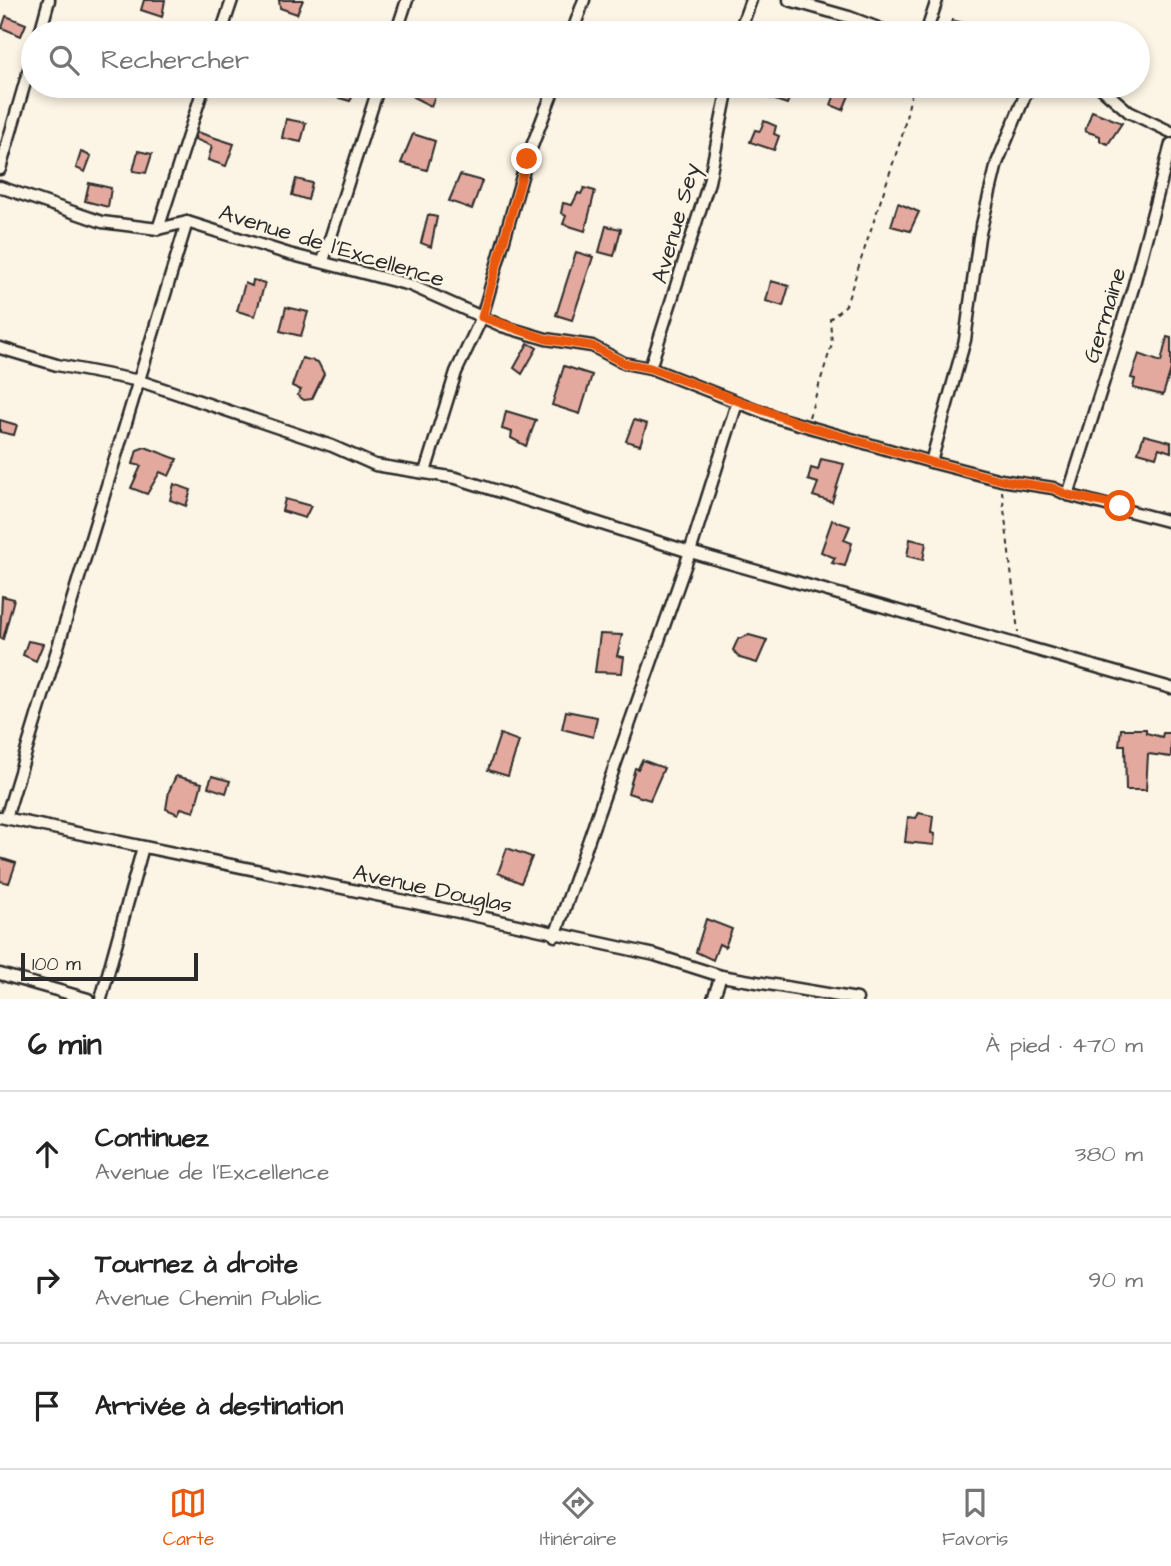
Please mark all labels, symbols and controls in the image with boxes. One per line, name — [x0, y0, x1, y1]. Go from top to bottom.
search box — [21, 21, 1150, 98]
icon: search — [45, 41, 83, 79]
text: Rechercher — [101, 42, 249, 78]
route end — [511, 143, 542, 174]
street label: Avenue Sey — [644, 159, 709, 287]
street label: Avenue de l'Excellence — [215, 196, 448, 296]
street label: Germaine — [1075, 264, 1135, 367]
route start — [1104, 490, 1135, 521]
street label: Avenue Douglas — [350, 856, 515, 922]
scale bar — [21, 950, 198, 982]
text: 100 m — [32, 951, 81, 978]
text: 6 min — [28, 1024, 102, 1066]
text: À pied · 470 m — [985, 1029, 1143, 1061]
text: Continuez — [95, 1120, 209, 1156]
icon: ahead — [28, 1135, 66, 1173]
text: 380 m — [1075, 1138, 1143, 1170]
text: Avenue de l'Excellence — [95, 1156, 329, 1188]
text: Tournez à droite — [95, 1246, 298, 1282]
icon: right — [28, 1261, 66, 1299]
text: 90 m — [1088, 1264, 1143, 1296]
text: Avenue Chemin Public — [95, 1282, 322, 1314]
icon: arrive — [28, 1387, 66, 1425]
text: Arrivée à destination — [95, 1388, 343, 1424]
tab: Carte — [163, 1484, 214, 1553]
tab: Itinéraire — [540, 1484, 617, 1553]
tab: Favoris — [942, 1484, 1008, 1553]

